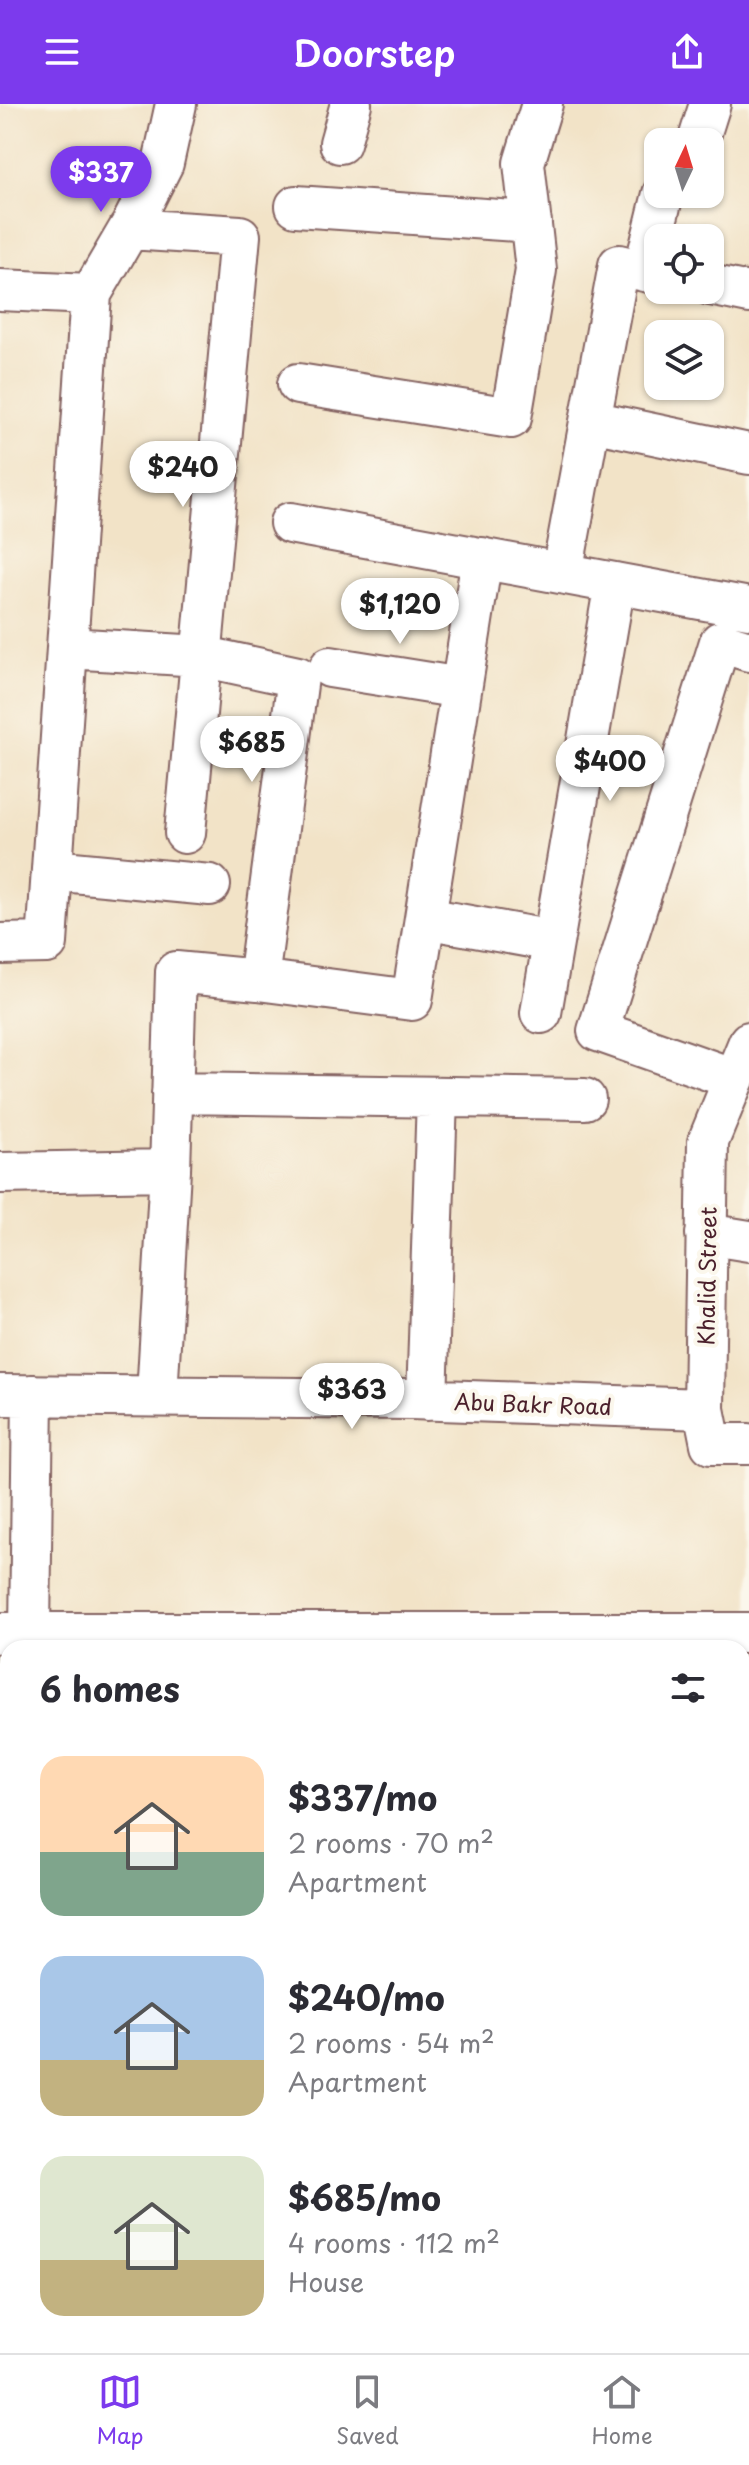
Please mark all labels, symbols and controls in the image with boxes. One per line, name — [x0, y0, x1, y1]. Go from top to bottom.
text: Doorstep — [293, 25, 456, 79]
icon: menu — [40, 30, 84, 74]
icon: share — [665, 30, 709, 74]
north arrow — [644, 128, 724, 208]
map controls — [644, 128, 724, 400]
pin: $337 — [54, 146, 148, 214]
text: $337 — [69, 152, 133, 191]
button: locate — [644, 224, 724, 304]
button: layers — [644, 320, 724, 400]
pin: $240 — [136, 441, 230, 509]
text: $240 — [147, 447, 219, 486]
pin: $1,120 — [335, 578, 465, 646]
text: $1,120 — [359, 584, 441, 623]
pin: $685 — [205, 716, 299, 784]
text: $685 — [218, 722, 286, 761]
pin: $400 — [563, 735, 657, 803]
text: $400 — [574, 741, 646, 780]
street label: Khalid Street — [688, 1206, 724, 1346]
pin: $363 — [305, 1363, 399, 1431]
text: $363 — [317, 1369, 387, 1408]
street label: Abu Bakr Road — [454, 1384, 612, 1422]
text: 6 homes — [40, 1662, 180, 1714]
icon: filters — [666, 1666, 710, 1710]
text: $337/mo — [288, 1771, 437, 1823]
icon: home — [104, 1788, 200, 1884]
text: 2 rooms · 70 m² — [288, 1823, 494, 1862]
text: Apartment — [288, 1862, 427, 1901]
text: $240/mo — [288, 1971, 445, 2023]
icon: home — [104, 1988, 200, 2084]
text: 2 rooms · 54 m² — [288, 2023, 495, 2062]
text: Apartment — [288, 2062, 427, 2101]
text: $685/mo — [288, 2171, 441, 2223]
icon: home — [104, 2188, 200, 2284]
text: 4 rooms · 112 m² — [288, 2223, 500, 2262]
text: House — [288, 2262, 364, 2301]
tab: Map — [96, 2370, 143, 2451]
tab: Saved — [336, 2370, 399, 2451]
tab: Home — [591, 2370, 653, 2451]

